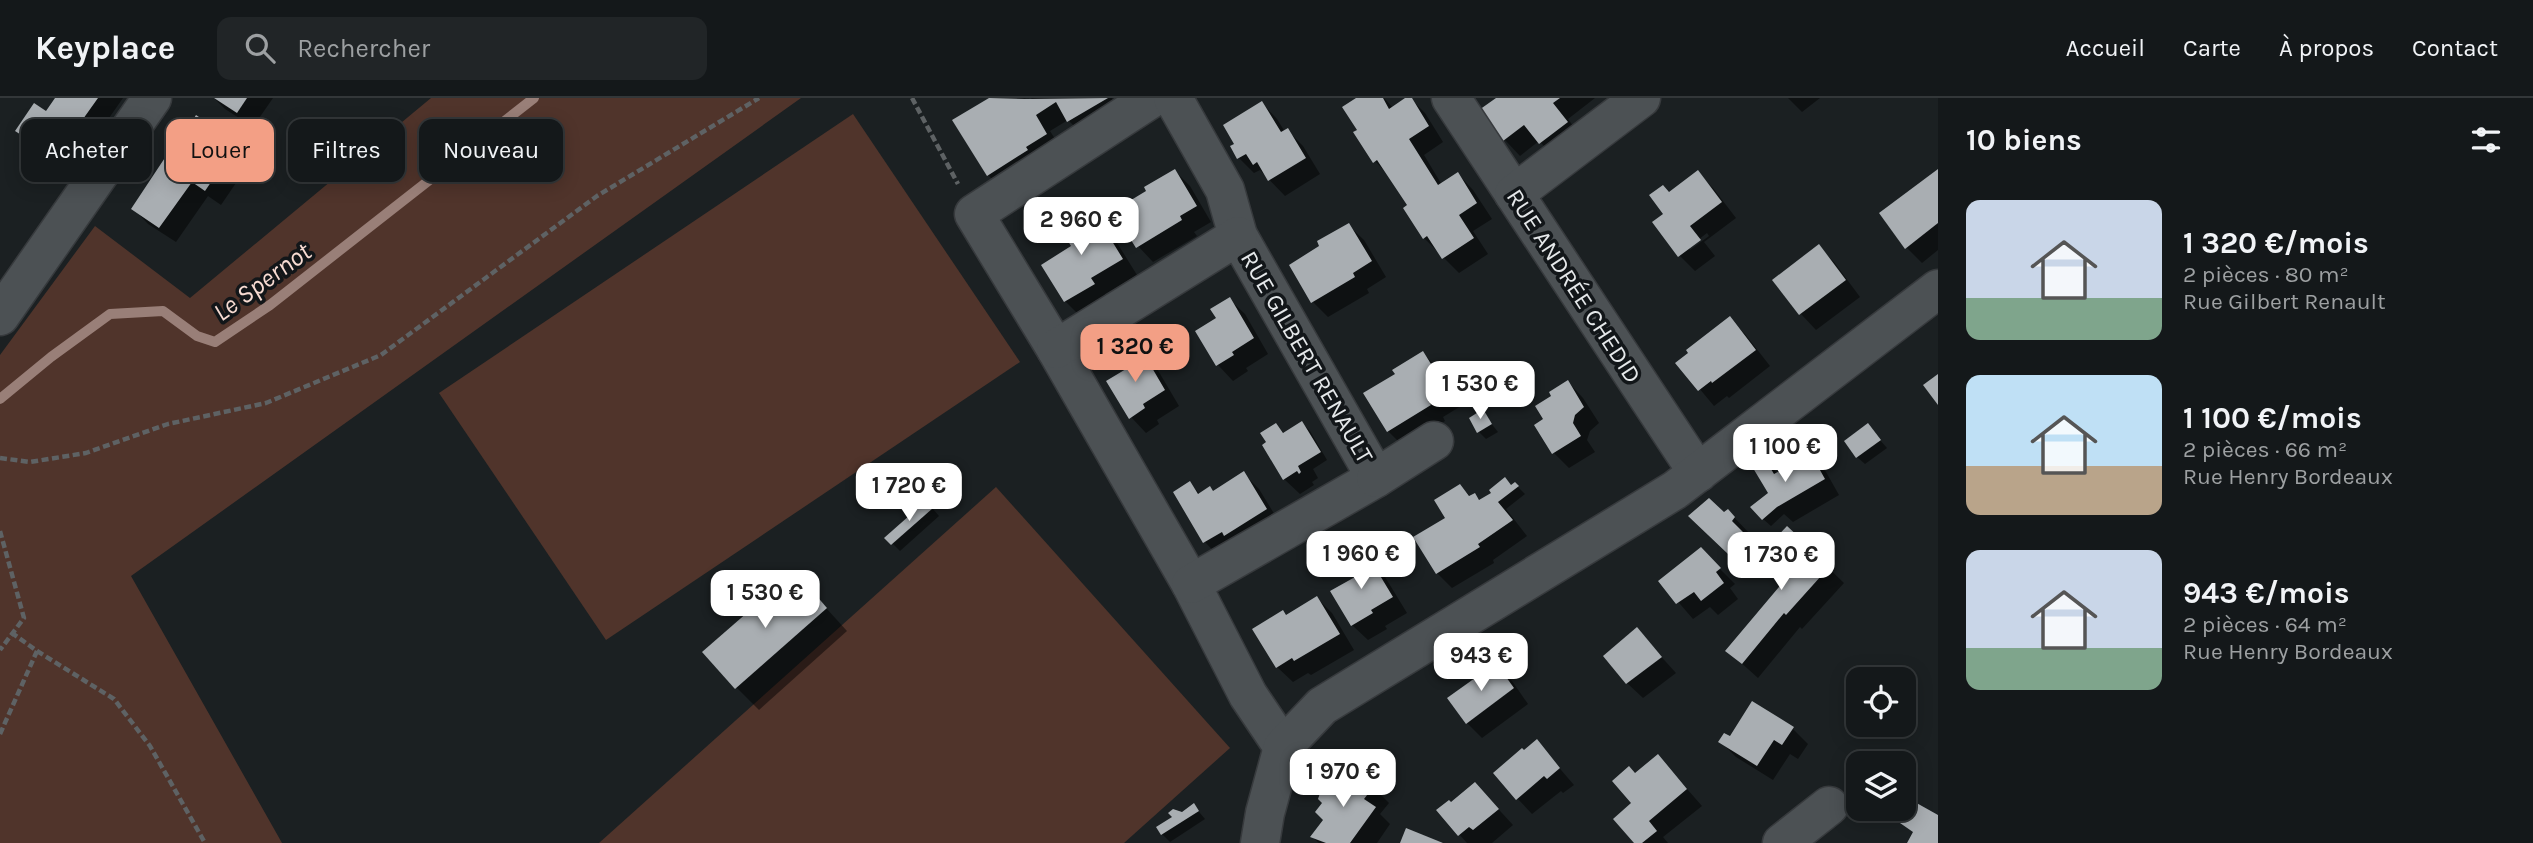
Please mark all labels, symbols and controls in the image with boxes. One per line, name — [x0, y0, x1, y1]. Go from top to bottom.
search box — [217, 17, 707, 80]
text: Keyplace — [35, 29, 175, 67]
icon: search — [241, 29, 279, 67]
text: Rechercher — [297, 33, 430, 64]
text: Accueil — [2066, 34, 2145, 62]
text: Carte — [2183, 34, 2241, 62]
text: À propos — [2279, 34, 2374, 62]
text: Contact — [2412, 34, 2498, 62]
chip: Acheter — [21, 119, 152, 182]
chip: Louer — [166, 119, 274, 182]
chip: Filtres — [288, 119, 405, 182]
chip: Nouveau — [419, 119, 563, 182]
icon: filters — [2467, 121, 2505, 159]
text: 10 biens — [1966, 122, 2082, 158]
street label: RUE ANDRÉE CHEDID — [1501, 183, 1648, 388]
pin: 2 960 € — [1016, 198, 1146, 257]
text: 2 960 € — [1040, 206, 1122, 233]
text: 1 320 €/mois — [2183, 225, 2369, 261]
icon: home — [2022, 228, 2106, 312]
water label: Le Spernot — [207, 235, 318, 328]
street label: RUE GILBERT RENAULT — [1235, 246, 1379, 468]
text: 2 pièces · 80 m² — [2183, 261, 2349, 288]
text: Rue Gilbert Renault — [2183, 288, 2386, 315]
pin: 1 320 € — [1070, 324, 1200, 384]
text: 1 320 € — [1096, 333, 1174, 360]
pin: 1 530 € — [1415, 362, 1545, 421]
text: 1 530 € — [1442, 370, 1518, 397]
text: 1 100 €/mois — [2183, 400, 2362, 436]
icon: home — [2022, 403, 2106, 487]
pin: 1 100 € — [1720, 424, 1850, 484]
text: 1 100 € — [1749, 433, 1821, 460]
text: 2 pièces · 66 m² — [2183, 436, 2347, 463]
text: Rue Henry Bordeaux — [2183, 463, 2393, 490]
pin: 1 720 € — [844, 464, 974, 523]
text: 1 720 € — [872, 472, 946, 499]
pin: 1 960 € — [1296, 532, 1426, 591]
pin: 1 730 € — [1716, 532, 1846, 592]
text: 1 960 € — [1323, 540, 1399, 567]
text: 1 730 € — [1744, 541, 1818, 568]
pin: 1 530 € — [700, 570, 830, 630]
text: 943 €/mois — [2183, 575, 2350, 611]
icon: home — [2022, 578, 2106, 662]
text: 1 530 € — [727, 579, 803, 606]
text: 2 pièces · 64 m² — [2183, 611, 2347, 638]
pin: 943 € — [1432, 634, 1530, 693]
text: Rue Henry Bordeaux — [2183, 638, 2393, 665]
text: 943 € — [1450, 642, 1512, 669]
map controls — [1846, 667, 1916, 821]
button: locate — [1846, 667, 1916, 737]
pin: 1 970 € — [1278, 750, 1408, 809]
button: layers — [1846, 751, 1916, 821]
text: 1 970 € — [1306, 758, 1380, 785]

